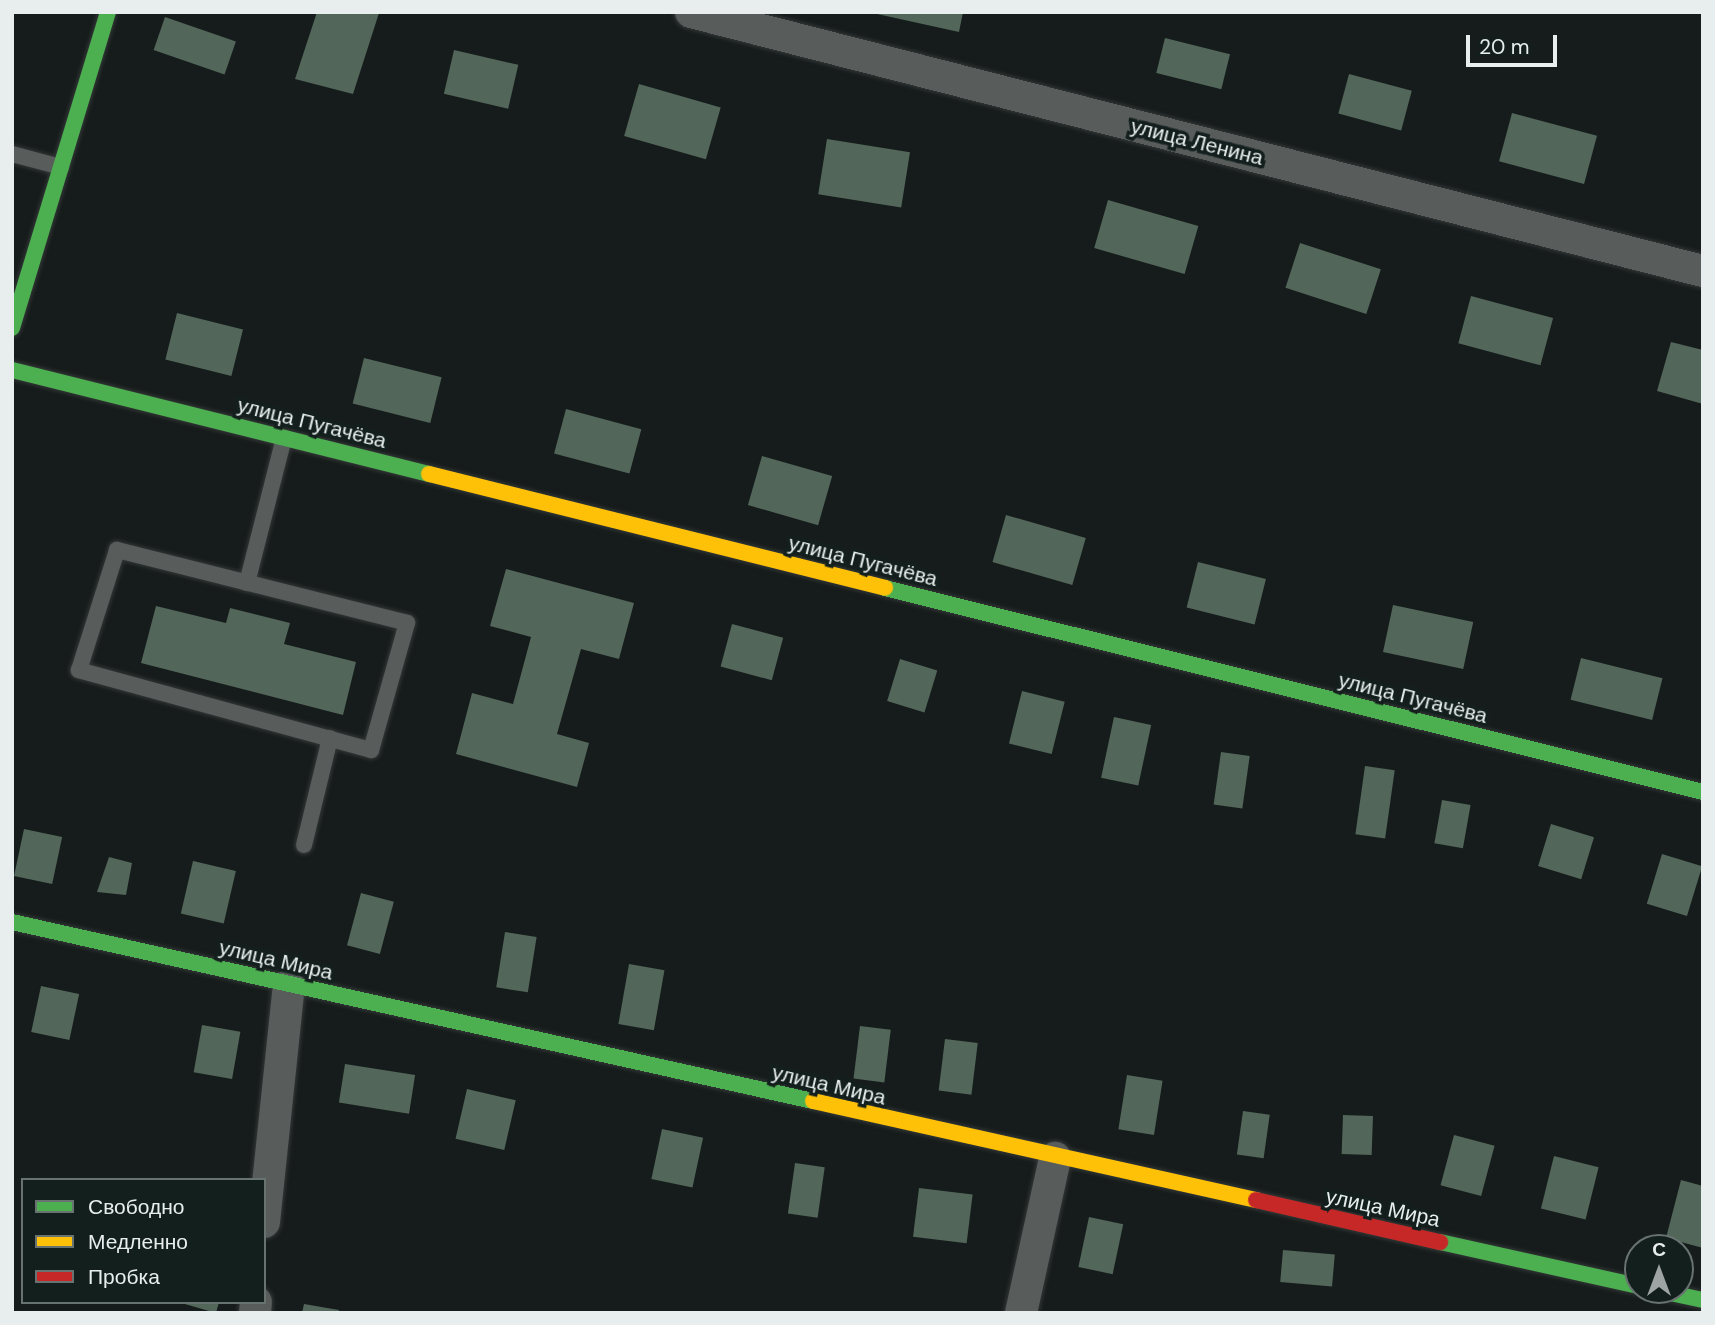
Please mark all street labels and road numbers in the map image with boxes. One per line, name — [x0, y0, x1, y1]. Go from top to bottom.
street label: улица Ленина — [1128, 113, 1266, 171]
street label: улица Пугачёва — [235, 392, 389, 454]
street label: улица Пугачёва — [786, 530, 940, 592]
street label: улица Пугачёва — [1336, 667, 1490, 729]
street label: улица Мира — [217, 935, 335, 985]
street label: улица Мира — [770, 1060, 888, 1110]
street label: улица Мира — [1324, 1184, 1442, 1232]

